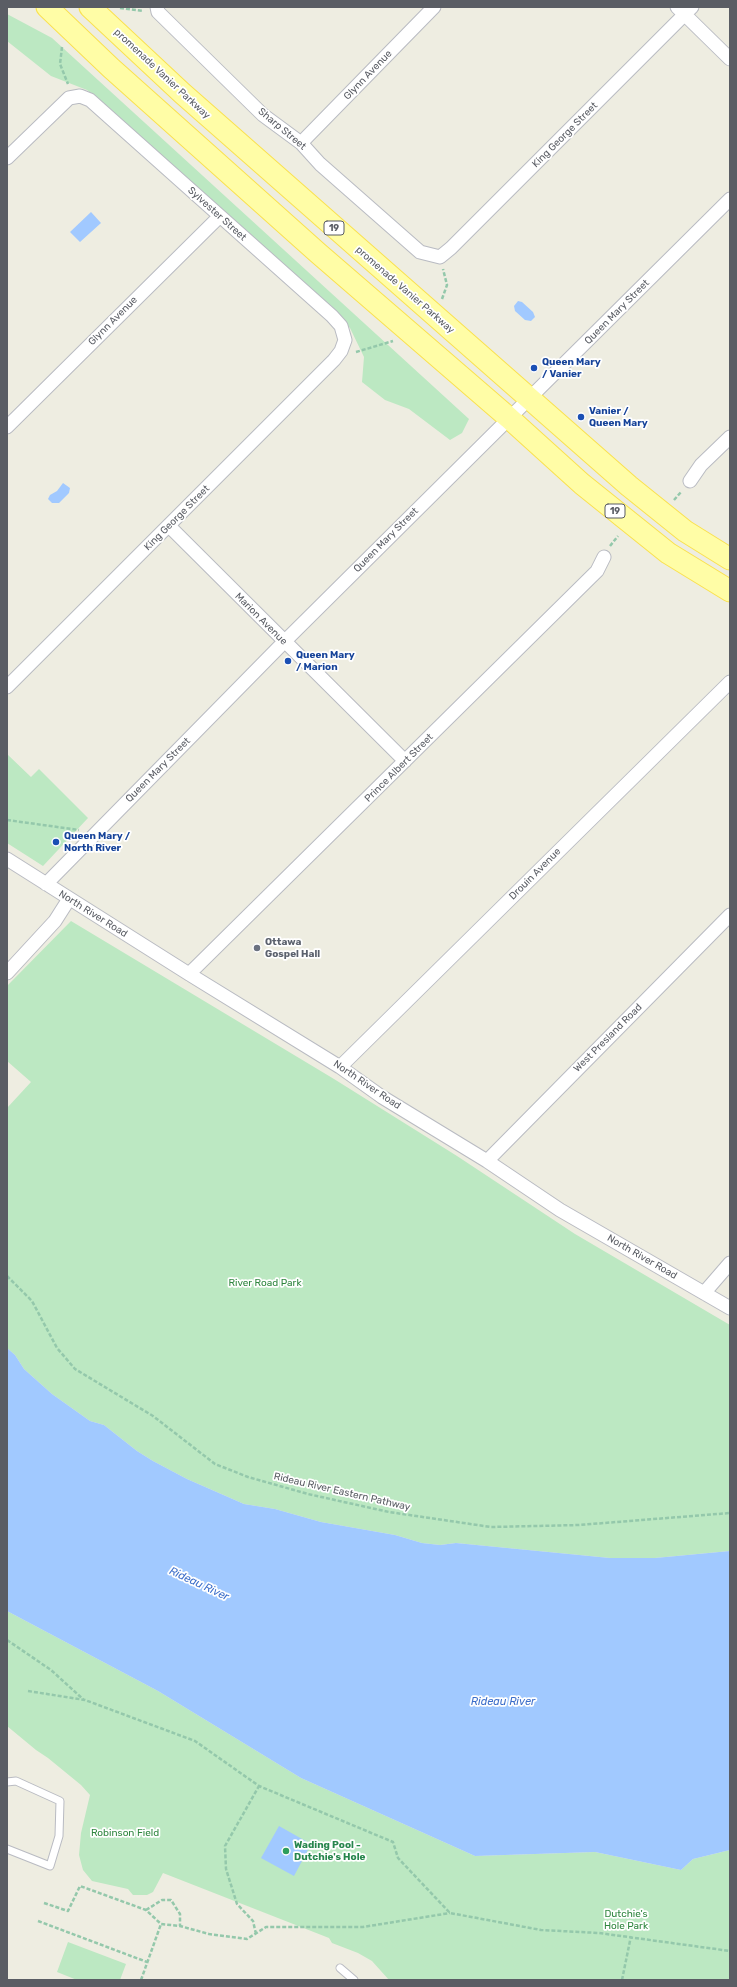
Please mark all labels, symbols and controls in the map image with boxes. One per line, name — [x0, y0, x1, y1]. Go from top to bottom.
street label: promenade Vanier Parkway — [112, 26, 212, 122]
street label: Glynn Avenue — [341, 48, 395, 102]
street label: King George Street — [530, 100, 600, 170]
street label: Sharp Street — [256, 105, 308, 153]
street label: Sylvester Street — [185, 184, 249, 244]
road number: 19 — [324, 221, 344, 235]
street label: promenade Vanier Parkway — [353, 244, 457, 336]
street label: Queen Mary Street — [582, 277, 652, 347]
street label: Glynn Avenue — [86, 294, 140, 348]
place label: Queen Mary / Vanier — [542, 356, 601, 380]
marker: Queen Mary / Vanier — [529, 363, 539, 373]
place label: Vanier / Queen Mary — [589, 405, 648, 428]
marker: Vanier / Queen Mary — [576, 412, 586, 422]
street label: King George Street — [142, 483, 212, 553]
road number: 19 — [605, 504, 625, 518]
street label: Queen Mary Street — [351, 505, 421, 575]
street label: Marion Avenue — [232, 590, 290, 648]
place label: Queen Mary / Marion — [296, 649, 355, 672]
marker: Queen Mary / Marion — [283, 656, 293, 666]
street label: Prince Albert Street — [362, 731, 436, 805]
street label: Queen Mary Street — [123, 735, 193, 805]
place label: Queen Mary / North River — [64, 830, 130, 854]
marker: Queen Mary / North River — [51, 837, 61, 847]
street label: Drouin Avenue — [507, 846, 563, 902]
street label: North River Road — [56, 888, 130, 940]
place label: Ottawa Gospel Hall — [265, 936, 320, 960]
marker: Ottawa Gospel Hall — [252, 943, 262, 953]
street label: West Presland Road — [571, 1001, 645, 1075]
street label: North River Road — [331, 1058, 403, 1112]
street label: North River Road — [605, 1232, 679, 1282]
park label: River Road Park — [228, 1277, 302, 1289]
street label: Rideau River Eastern Pathway — [273, 1470, 411, 1514]
water label: Rideau River — [167, 1564, 231, 1604]
water label: Rideau River — [471, 1695, 535, 1709]
park label: Robinson Field — [91, 1827, 159, 1839]
place label: Wading Pool - Dutchie's Hole — [294, 1839, 365, 1862]
marker: Wading Pool - Dutchie's Hole — [281, 1846, 291, 1856]
park label: Dutchie's Hole Park — [604, 1908, 648, 1932]

